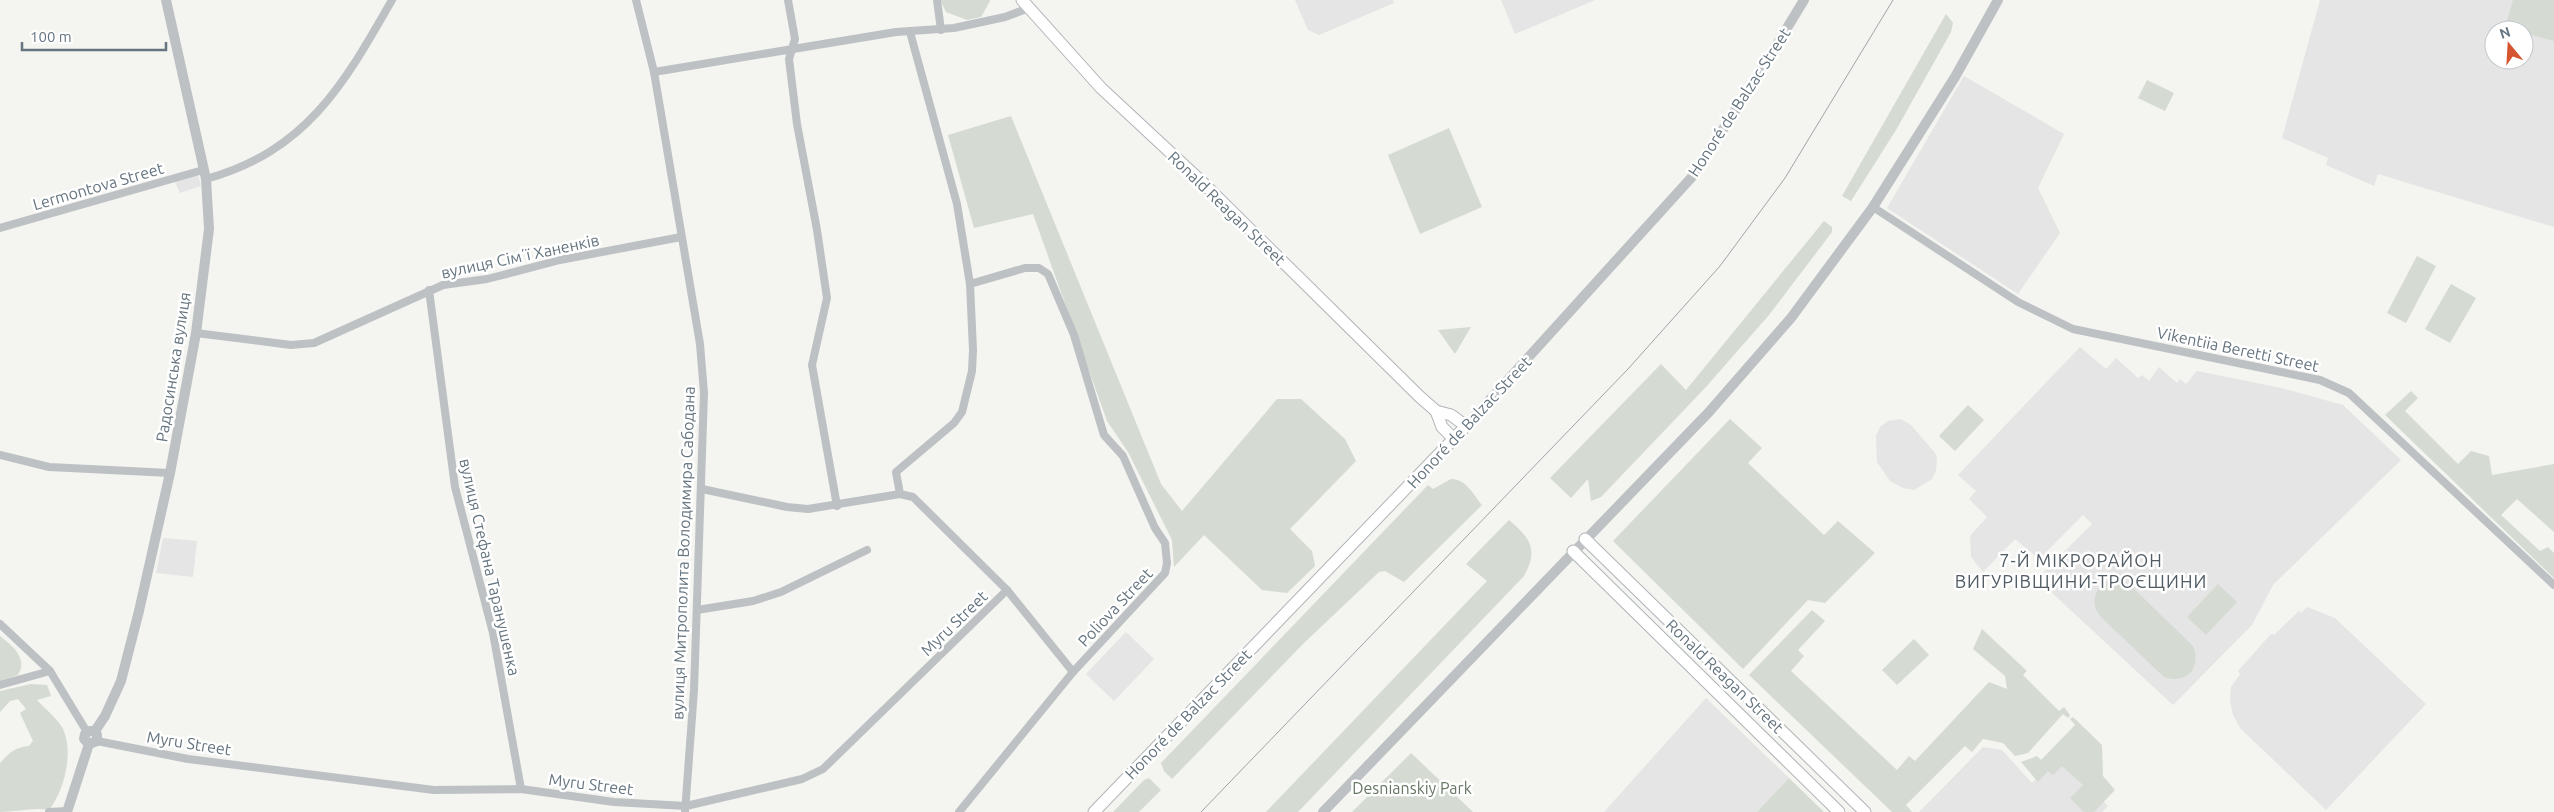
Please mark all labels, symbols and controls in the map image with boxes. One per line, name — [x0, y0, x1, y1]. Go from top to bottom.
scale bar — [22, 20, 166, 52]
north arrow — [2484, 20, 2534, 70]
text: N — [2498, 23, 2512, 42]
street label: Honoré de Balzac Street — [1684, 24, 1794, 180]
text: 100 m — [30, 28, 72, 45]
street label: Ronald Reagan Street — [1165, 147, 1290, 269]
street label: Lermontova Street — [30, 159, 166, 213]
street label: вулиця Сімʼї Ханенків — [439, 230, 601, 282]
street label: Радосинська вулиця — [152, 291, 194, 443]
street label: Vikentiia Beretti Street — [2155, 323, 2321, 375]
street label: Honoré de Balzac Street — [1403, 352, 1535, 492]
street label: вулиця Митрополита Володимира Сабодана — [668, 386, 698, 720]
street label: вулиця Стефана Таранушенка — [456, 457, 524, 677]
district label: 7-Й МІКРОРАЙОН ВИГУРІВЩИНИ-ТРОЄЩИНИ — [1955, 550, 2207, 591]
street label: Poliova Street — [1074, 564, 1156, 650]
street label: Myru Street — [917, 586, 991, 659]
street label: Ronald Reagan Street — [1663, 615, 1788, 737]
street label: Honoré de Balzac Street — [1121, 645, 1255, 783]
street label: Myru Street — [146, 727, 233, 759]
street label: Myru Street — [548, 770, 635, 798]
park label: Desnianskiy Park — [1352, 779, 1472, 797]

